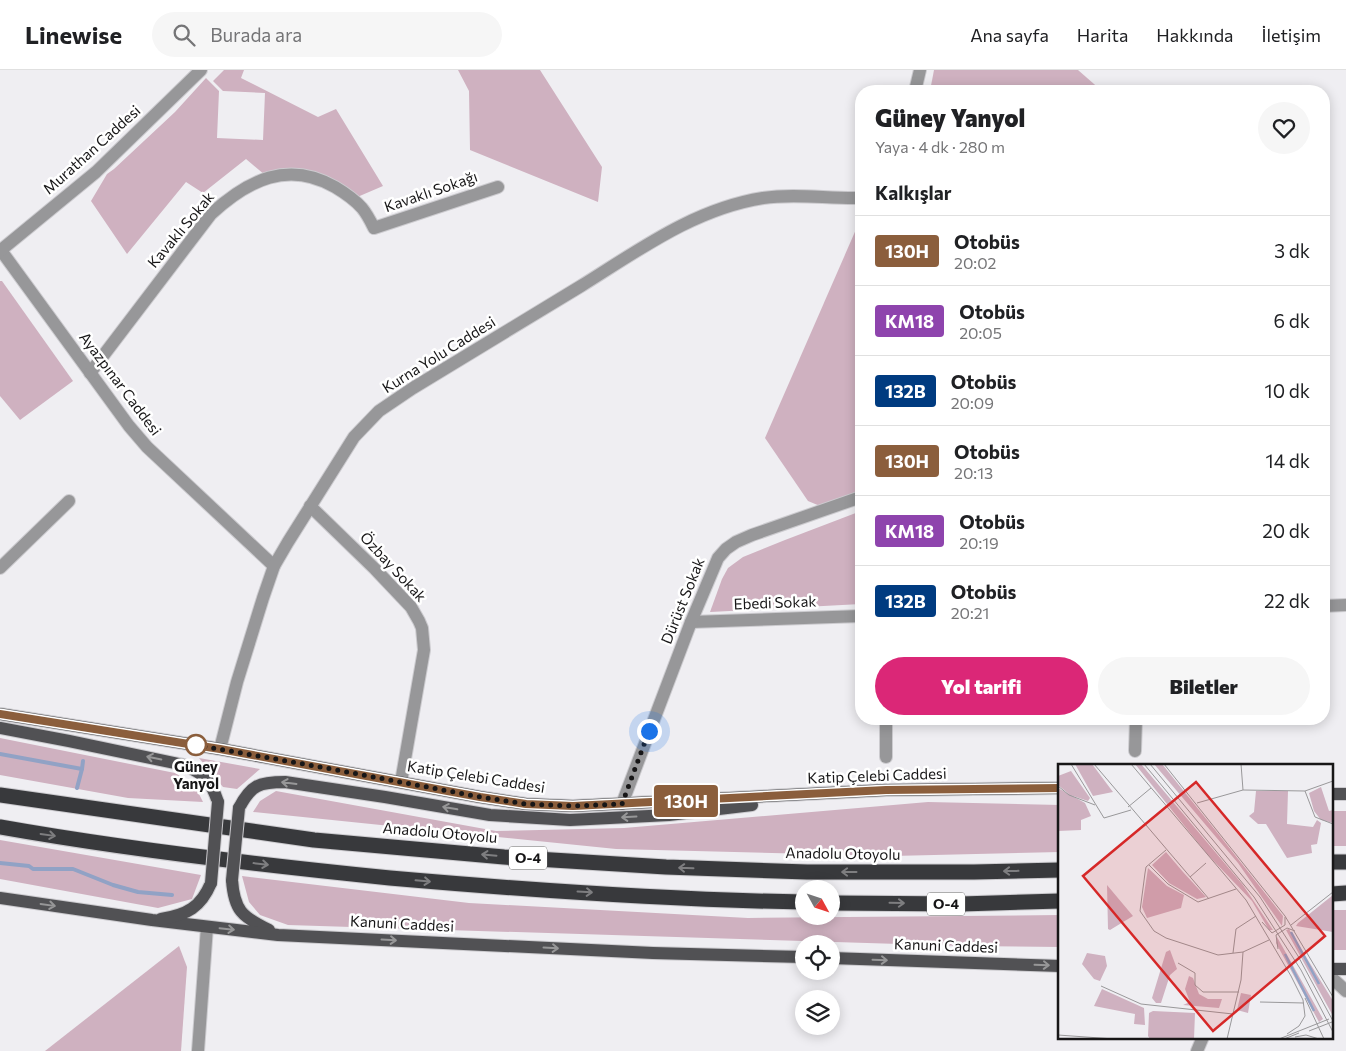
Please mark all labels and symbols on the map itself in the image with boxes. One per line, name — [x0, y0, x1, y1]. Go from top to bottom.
street label: Murathan Caddesi — [39, 101, 144, 198]
street label: Kavaklı Sokağı — [382, 167, 480, 215]
street label: Kavaklı Sokak — [143, 188, 217, 271]
street label: Kurna Yolu Caddesi — [379, 312, 498, 396]
street label: Ayazpınar Caddesi — [76, 328, 166, 439]
street label: Özbay Sokak — [357, 528, 431, 605]
street label: Dürüst Sokak — [657, 555, 708, 646]
street label: Ebedi Sokak — [733, 592, 817, 612]
your location — [637, 719, 662, 744]
marker: Güney Yanyol — [185, 734, 207, 756]
one-way arrow — [146, 753, 162, 763]
street label: Katip Çelebi Caddesi — [406, 756, 546, 796]
place label: Güney Yanyol — [173, 757, 219, 792]
street label: Katip Çelebi Caddesi — [807, 764, 947, 786]
inset map — [1058, 764, 1334, 1038]
one-way arrow — [282, 778, 298, 788]
line badge: 130H — [651, 785, 721, 817]
one-way arrow — [442, 803, 458, 813]
one-way arrow — [621, 812, 637, 821]
street label: Anadolu Otoyolu — [382, 818, 498, 846]
one-way arrow — [40, 830, 56, 840]
street label: Anadolu Otoyolu — [785, 843, 901, 863]
road number: O-4 — [509, 846, 547, 870]
one-way arrow — [481, 851, 497, 860]
one-way arrow — [253, 859, 269, 869]
one-way arrow — [678, 863, 694, 872]
one-way arrow — [1003, 866, 1020, 876]
one-way arrow — [841, 867, 857, 877]
one-way arrow — [414, 876, 430, 885]
north arrow — [795, 880, 840, 925]
one-way arrow — [577, 888, 593, 897]
road number: O-4 — [927, 892, 965, 916]
one-way arrow — [889, 898, 905, 908]
one-way arrow — [40, 900, 56, 910]
street label: Kanuni Caddesi — [350, 911, 455, 935]
one-way arrow — [218, 924, 234, 934]
street label: Kanuni Caddesi — [894, 934, 998, 956]
one-way arrow — [380, 935, 396, 945]
one-way arrow — [543, 943, 559, 952]
one-way arrow — [872, 955, 888, 965]
one-way arrow — [1034, 960, 1050, 970]

